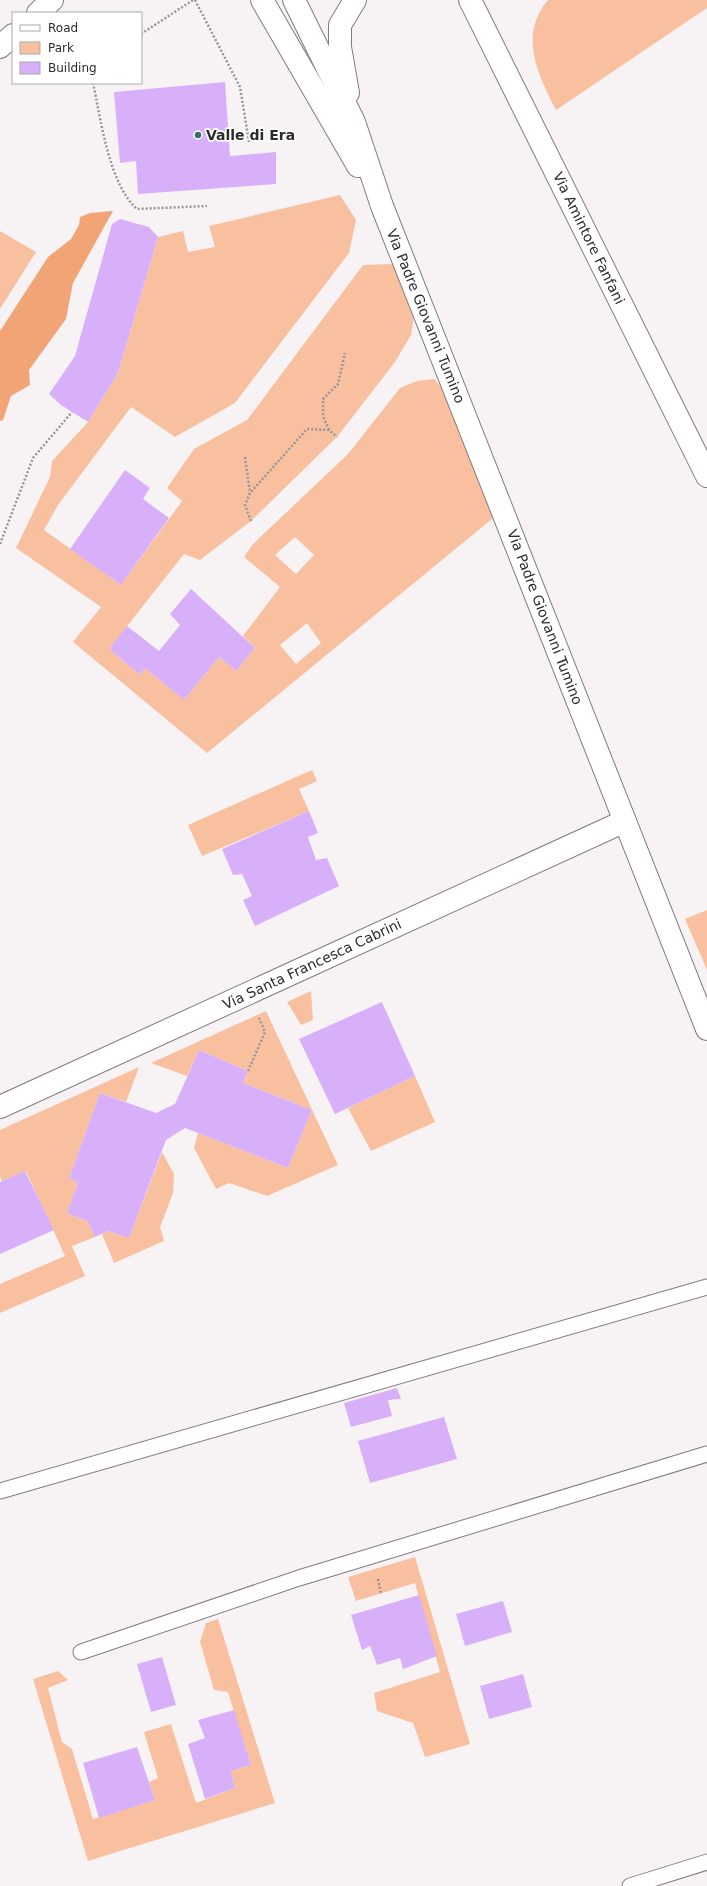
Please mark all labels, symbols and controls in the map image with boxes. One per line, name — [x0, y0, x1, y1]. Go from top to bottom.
legend — [12, 12, 142, 84]
text: Road — [48, 21, 78, 35]
text: Park — [48, 41, 74, 55]
text: Building — [48, 61, 97, 75]
place label: Valle di Era — [206, 127, 295, 143]
marker: Valle di Era — [193, 130, 203, 140]
street label: Via Amintore Fanfani — [550, 169, 628, 307]
street label: Via Padre Giovanni Tumino — [384, 227, 468, 405]
street label: Via Padre Giovanni Tumino — [504, 527, 586, 707]
street label: Via Santa Francesca Cabrini — [220, 915, 404, 1013]

